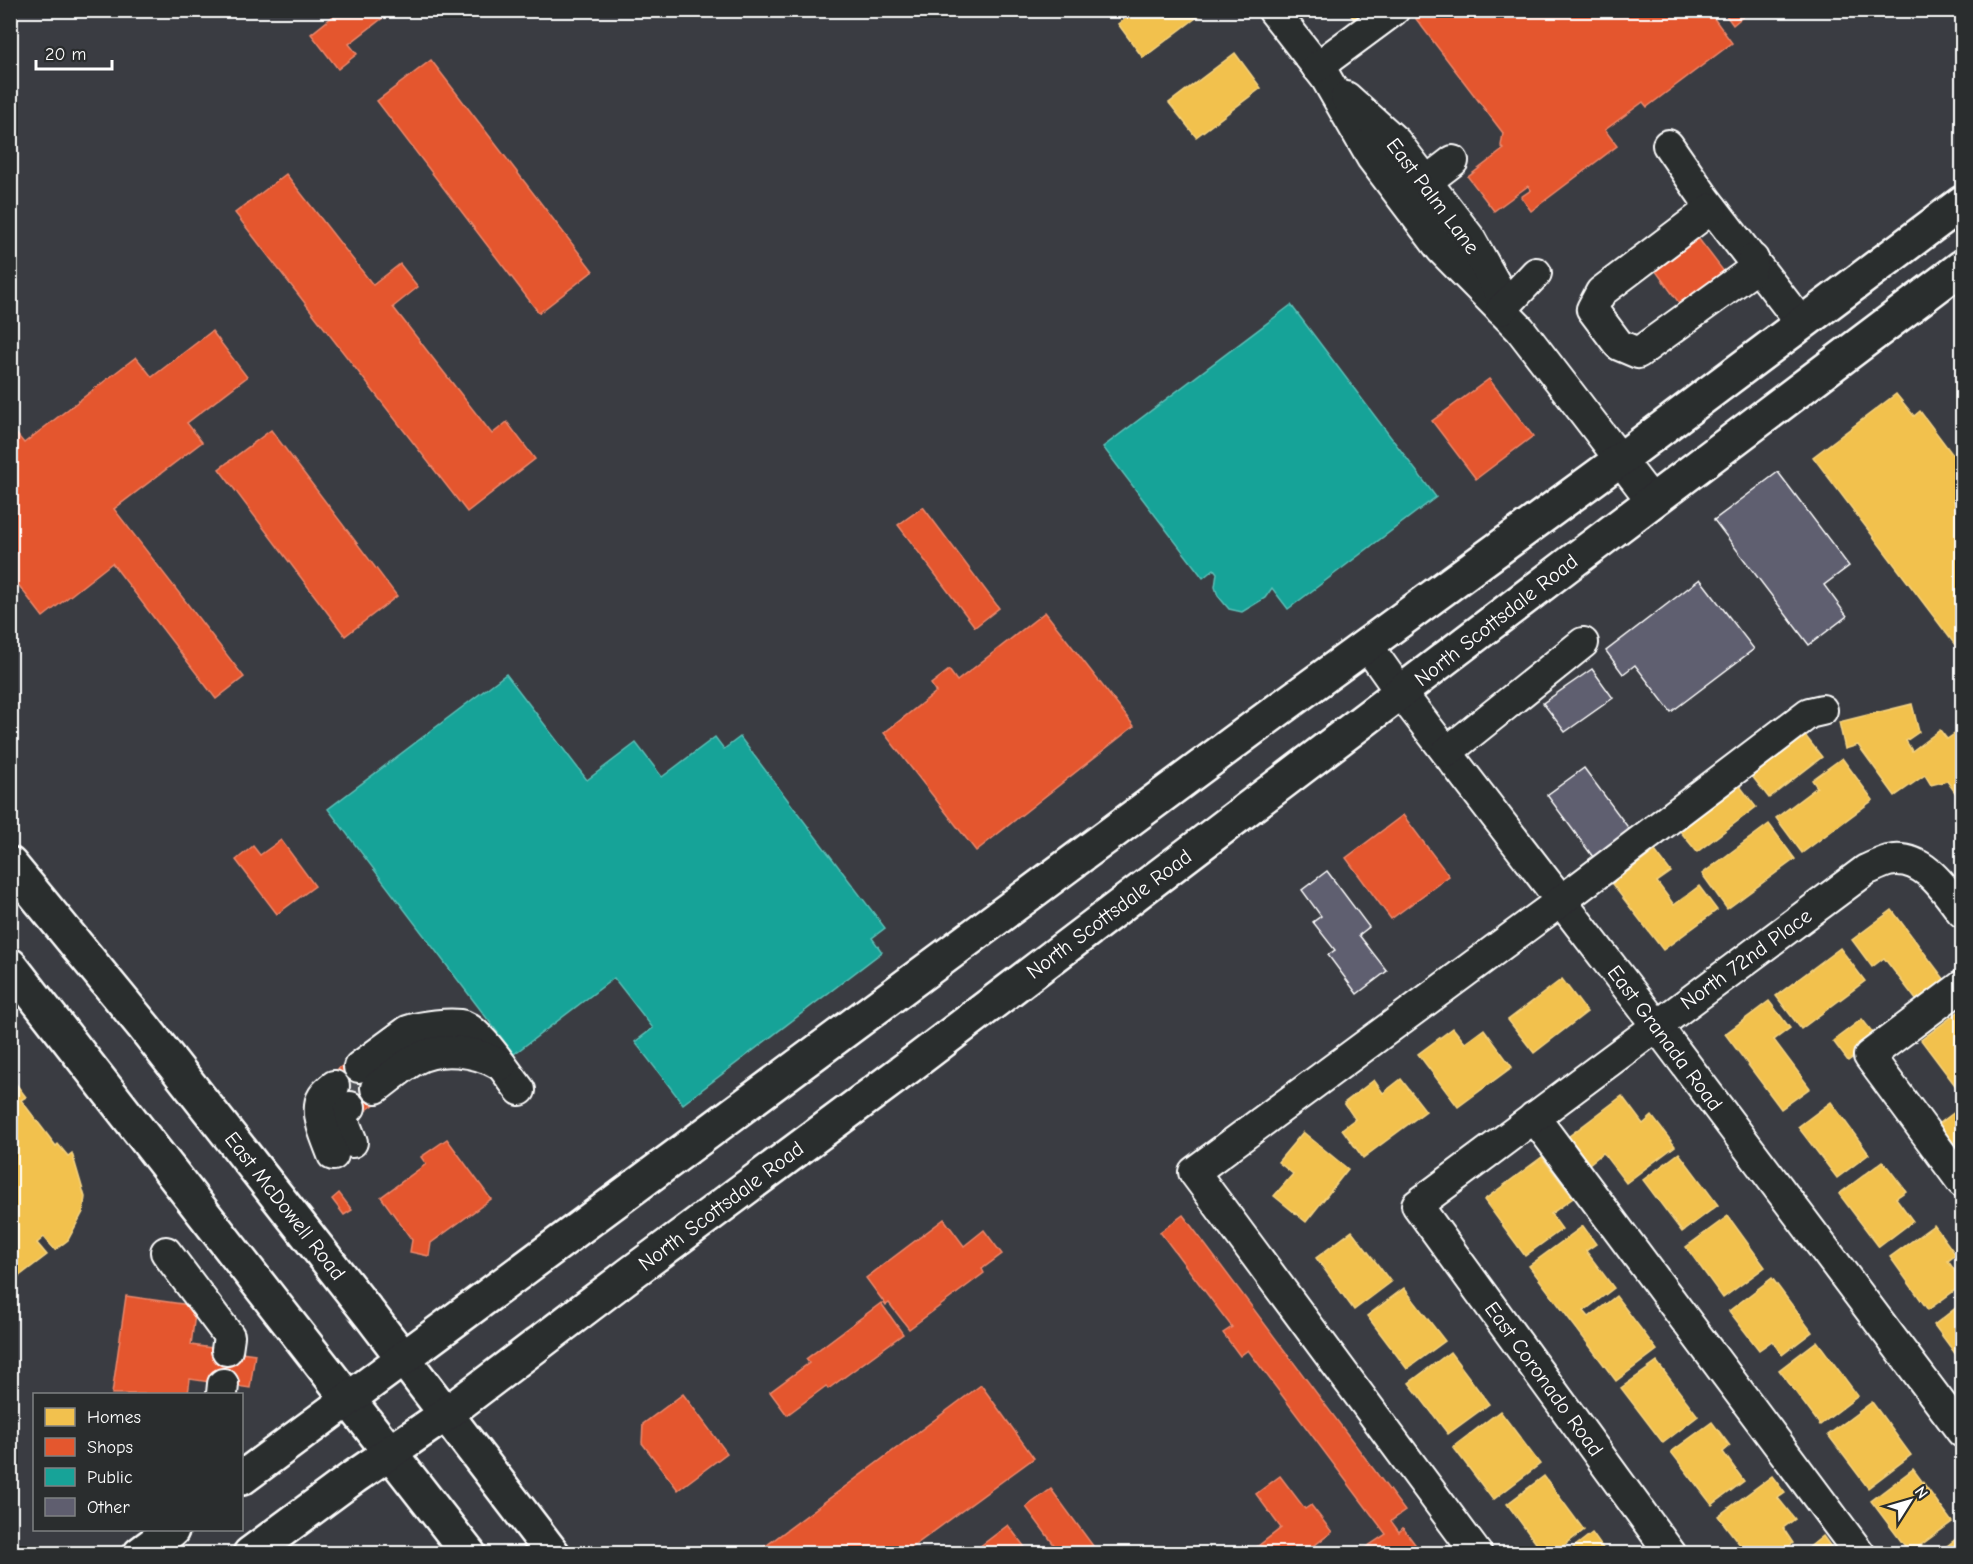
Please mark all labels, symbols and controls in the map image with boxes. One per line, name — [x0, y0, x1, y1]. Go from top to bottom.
scale bar — [36, 33, 112, 71]
text: 20 m — [45, 44, 86, 65]
street label: East Palm Lane — [1382, 133, 1484, 259]
street label: North Scottsdale Road — [1410, 549, 1582, 691]
street label: North Scottsdale Road — [1022, 844, 1196, 984]
street label: North 72nd Place — [1676, 903, 1816, 1015]
street label: East Granada Road — [1603, 961, 1727, 1115]
street label: East McDowell Road — [220, 1127, 350, 1285]
street label: North Scottsdale Road — [634, 1136, 808, 1276]
street label: East Coronado Road — [1480, 1297, 1608, 1461]
legend — [33, 1393, 243, 1531]
text: Homes — [87, 1407, 141, 1428]
text: Shops — [87, 1437, 133, 1458]
text: Public — [87, 1467, 133, 1488]
north arrow — [1880, 1471, 1940, 1531]
text: N — [1911, 1483, 1932, 1502]
text: Other — [87, 1497, 130, 1518]

